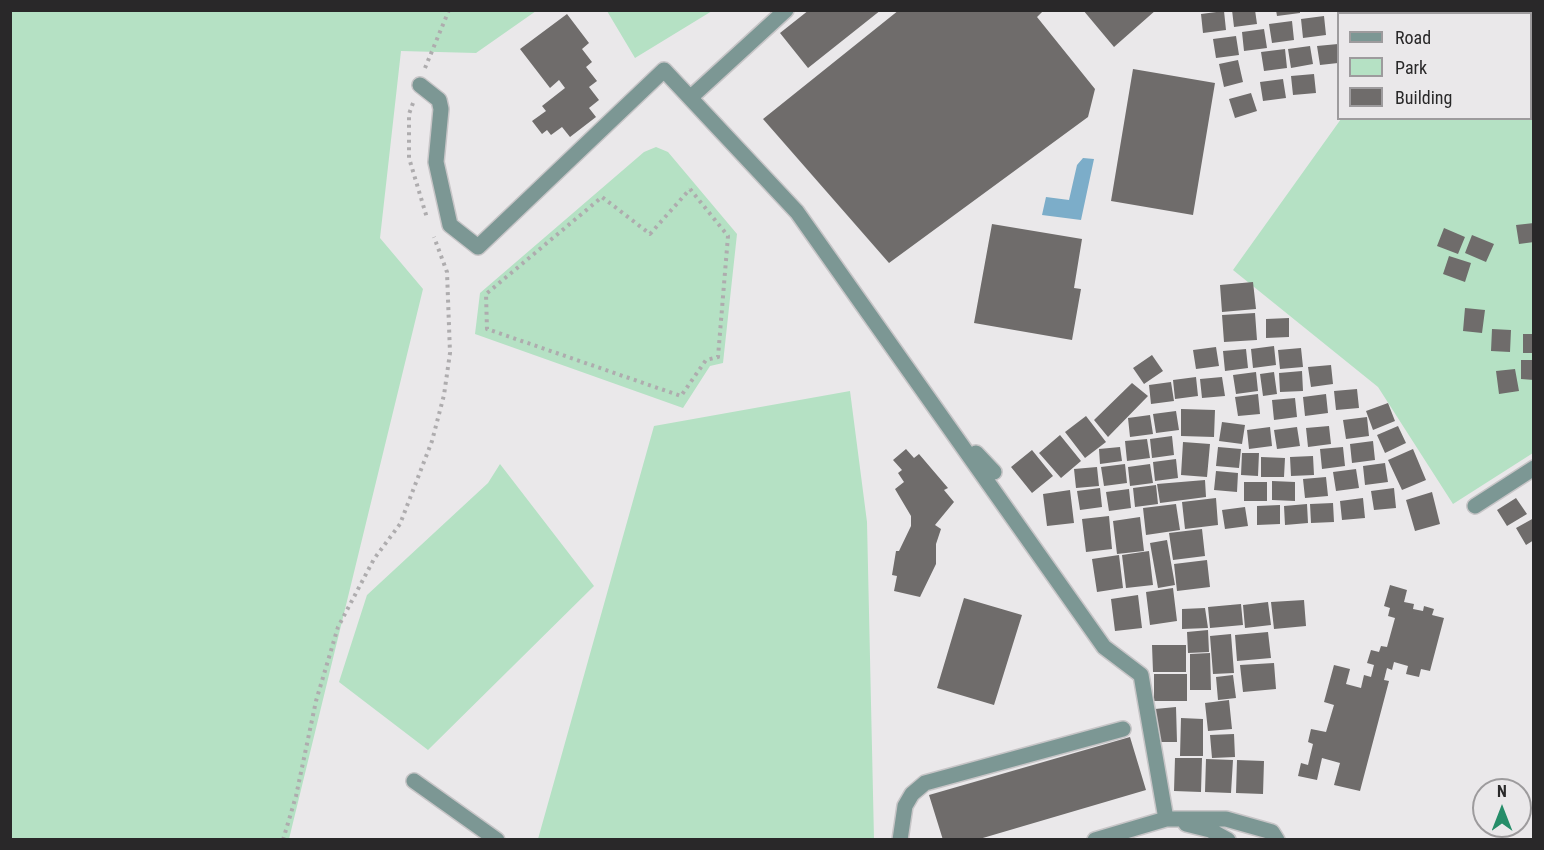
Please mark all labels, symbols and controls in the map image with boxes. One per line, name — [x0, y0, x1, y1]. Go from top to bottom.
legend — [1337, 12, 1532, 120]
text: Road — [1395, 27, 1431, 48]
text: Park — [1395, 57, 1427, 78]
text: Building — [1395, 87, 1452, 108]
north arrow — [1472, 778, 1532, 838]
text: N — [1497, 782, 1507, 801]

